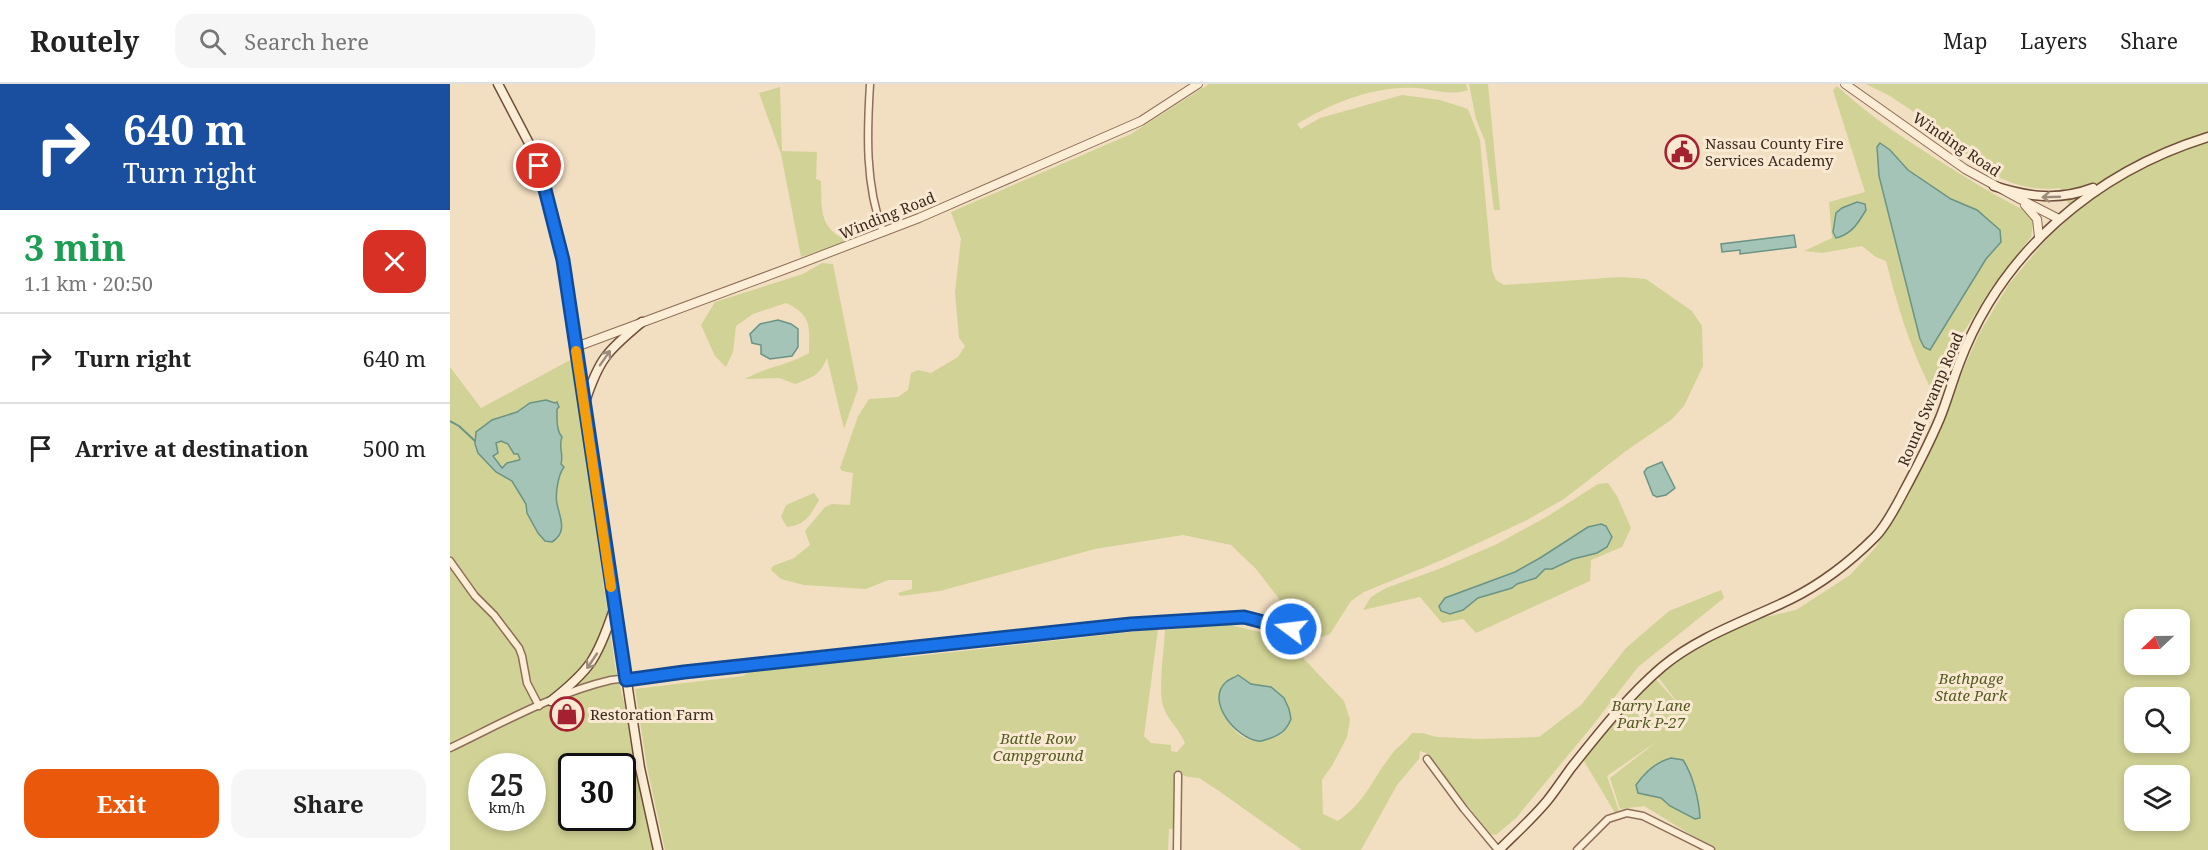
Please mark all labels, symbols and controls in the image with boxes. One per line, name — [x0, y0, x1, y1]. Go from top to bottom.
search box — [175, 14, 595, 68]
text: Routely — [30, 22, 139, 60]
icon: search — [196, 25, 229, 58]
text: Search here — [244, 26, 369, 56]
text: Map — [1943, 27, 1987, 55]
text: Layers — [2020, 27, 2087, 55]
text: Share — [2120, 27, 2178, 55]
text: 640 m — [123, 100, 247, 157]
street label: Winding Road — [1909, 107, 2005, 181]
icon: right — [24, 108, 102, 186]
place label: Nassau County Fire Services Academy — [1705, 133, 1844, 170]
public building icon: Nassau County Fire Services Academy — [1664, 134, 1700, 170]
pin — [513, 140, 564, 191]
icon: arrive — [522, 149, 555, 182]
text: Turn right — [123, 154, 256, 191]
street label: Winding Road — [836, 187, 938, 243]
one-way arrow — [2042, 191, 2062, 202]
text: 3 min — [24, 223, 126, 272]
button: close — [363, 230, 426, 293]
text: 1.1 km · 20:50 — [24, 270, 153, 297]
street label: Round Swamp Road — [1893, 329, 1967, 469]
icon: right — [24, 342, 57, 375]
text: Turn right — [75, 343, 191, 373]
text: 640 m — [363, 343, 426, 373]
one-way arrow — [599, 351, 611, 367]
icon: arrive — [24, 432, 57, 465]
text: Arrive at destination — [75, 433, 309, 463]
text: 500 m — [363, 433, 426, 463]
position arrow — [1259, 597, 1323, 661]
north arrow — [2124, 609, 2190, 675]
map controls — [2124, 609, 2190, 831]
one-way arrow — [586, 652, 598, 669]
park label: Bethpage State Park — [1935, 668, 2008, 705]
button: search — [2124, 687, 2190, 753]
park label: Barry Lane Park P-27 — [1611, 695, 1691, 732]
shop icon: Restoration Farm — [549, 696, 585, 732]
place label: Restoration Farm — [590, 704, 714, 724]
park label: Battle Row Campground — [993, 728, 1084, 765]
speed limit sign: 30 — [558, 753, 636, 831]
text: 25 — [490, 764, 524, 805]
button: layers — [2124, 765, 2190, 831]
button: Exit — [24, 769, 219, 838]
button: Share — [231, 769, 426, 838]
text: km/h — [489, 797, 525, 817]

